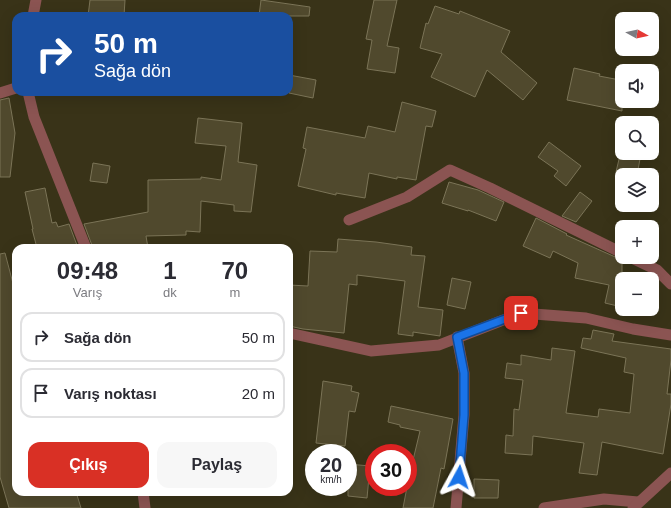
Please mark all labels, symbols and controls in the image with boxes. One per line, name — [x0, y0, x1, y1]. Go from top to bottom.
north arrow — [615, 12, 659, 56]
map controls — [615, 12, 659, 316]
icon: right — [28, 28, 80, 80]
text: 50 m — [94, 28, 158, 59]
text: Sağa dön — [94, 61, 171, 81]
button: sound — [615, 64, 659, 108]
button: search — [615, 116, 659, 160]
button: layers — [615, 168, 659, 212]
button: + — [615, 220, 659, 264]
text: 09:48 — [57, 257, 118, 284]
text: 1 — [163, 257, 177, 284]
text: 70 — [221, 257, 248, 284]
button: − — [615, 272, 659, 316]
text: Varış — [73, 285, 102, 300]
text: dk — [163, 285, 177, 300]
text: m — [229, 285, 240, 300]
pin — [504, 296, 538, 330]
icon: arrive — [510, 302, 532, 324]
icon: right — [30, 326, 52, 348]
text: Sağa dön — [64, 329, 132, 346]
text: 50 m — [242, 329, 275, 346]
icon: arrive — [30, 382, 52, 404]
text: Varış noktası — [64, 385, 157, 402]
text: 20 m — [242, 385, 275, 402]
button: Çıkış — [28, 442, 149, 488]
button: Paylaş — [157, 442, 277, 488]
speed limit sign: 30 — [365, 444, 417, 496]
text: 20 — [320, 454, 342, 476]
position arrow — [438, 456, 480, 498]
text: km/h — [320, 474, 342, 485]

